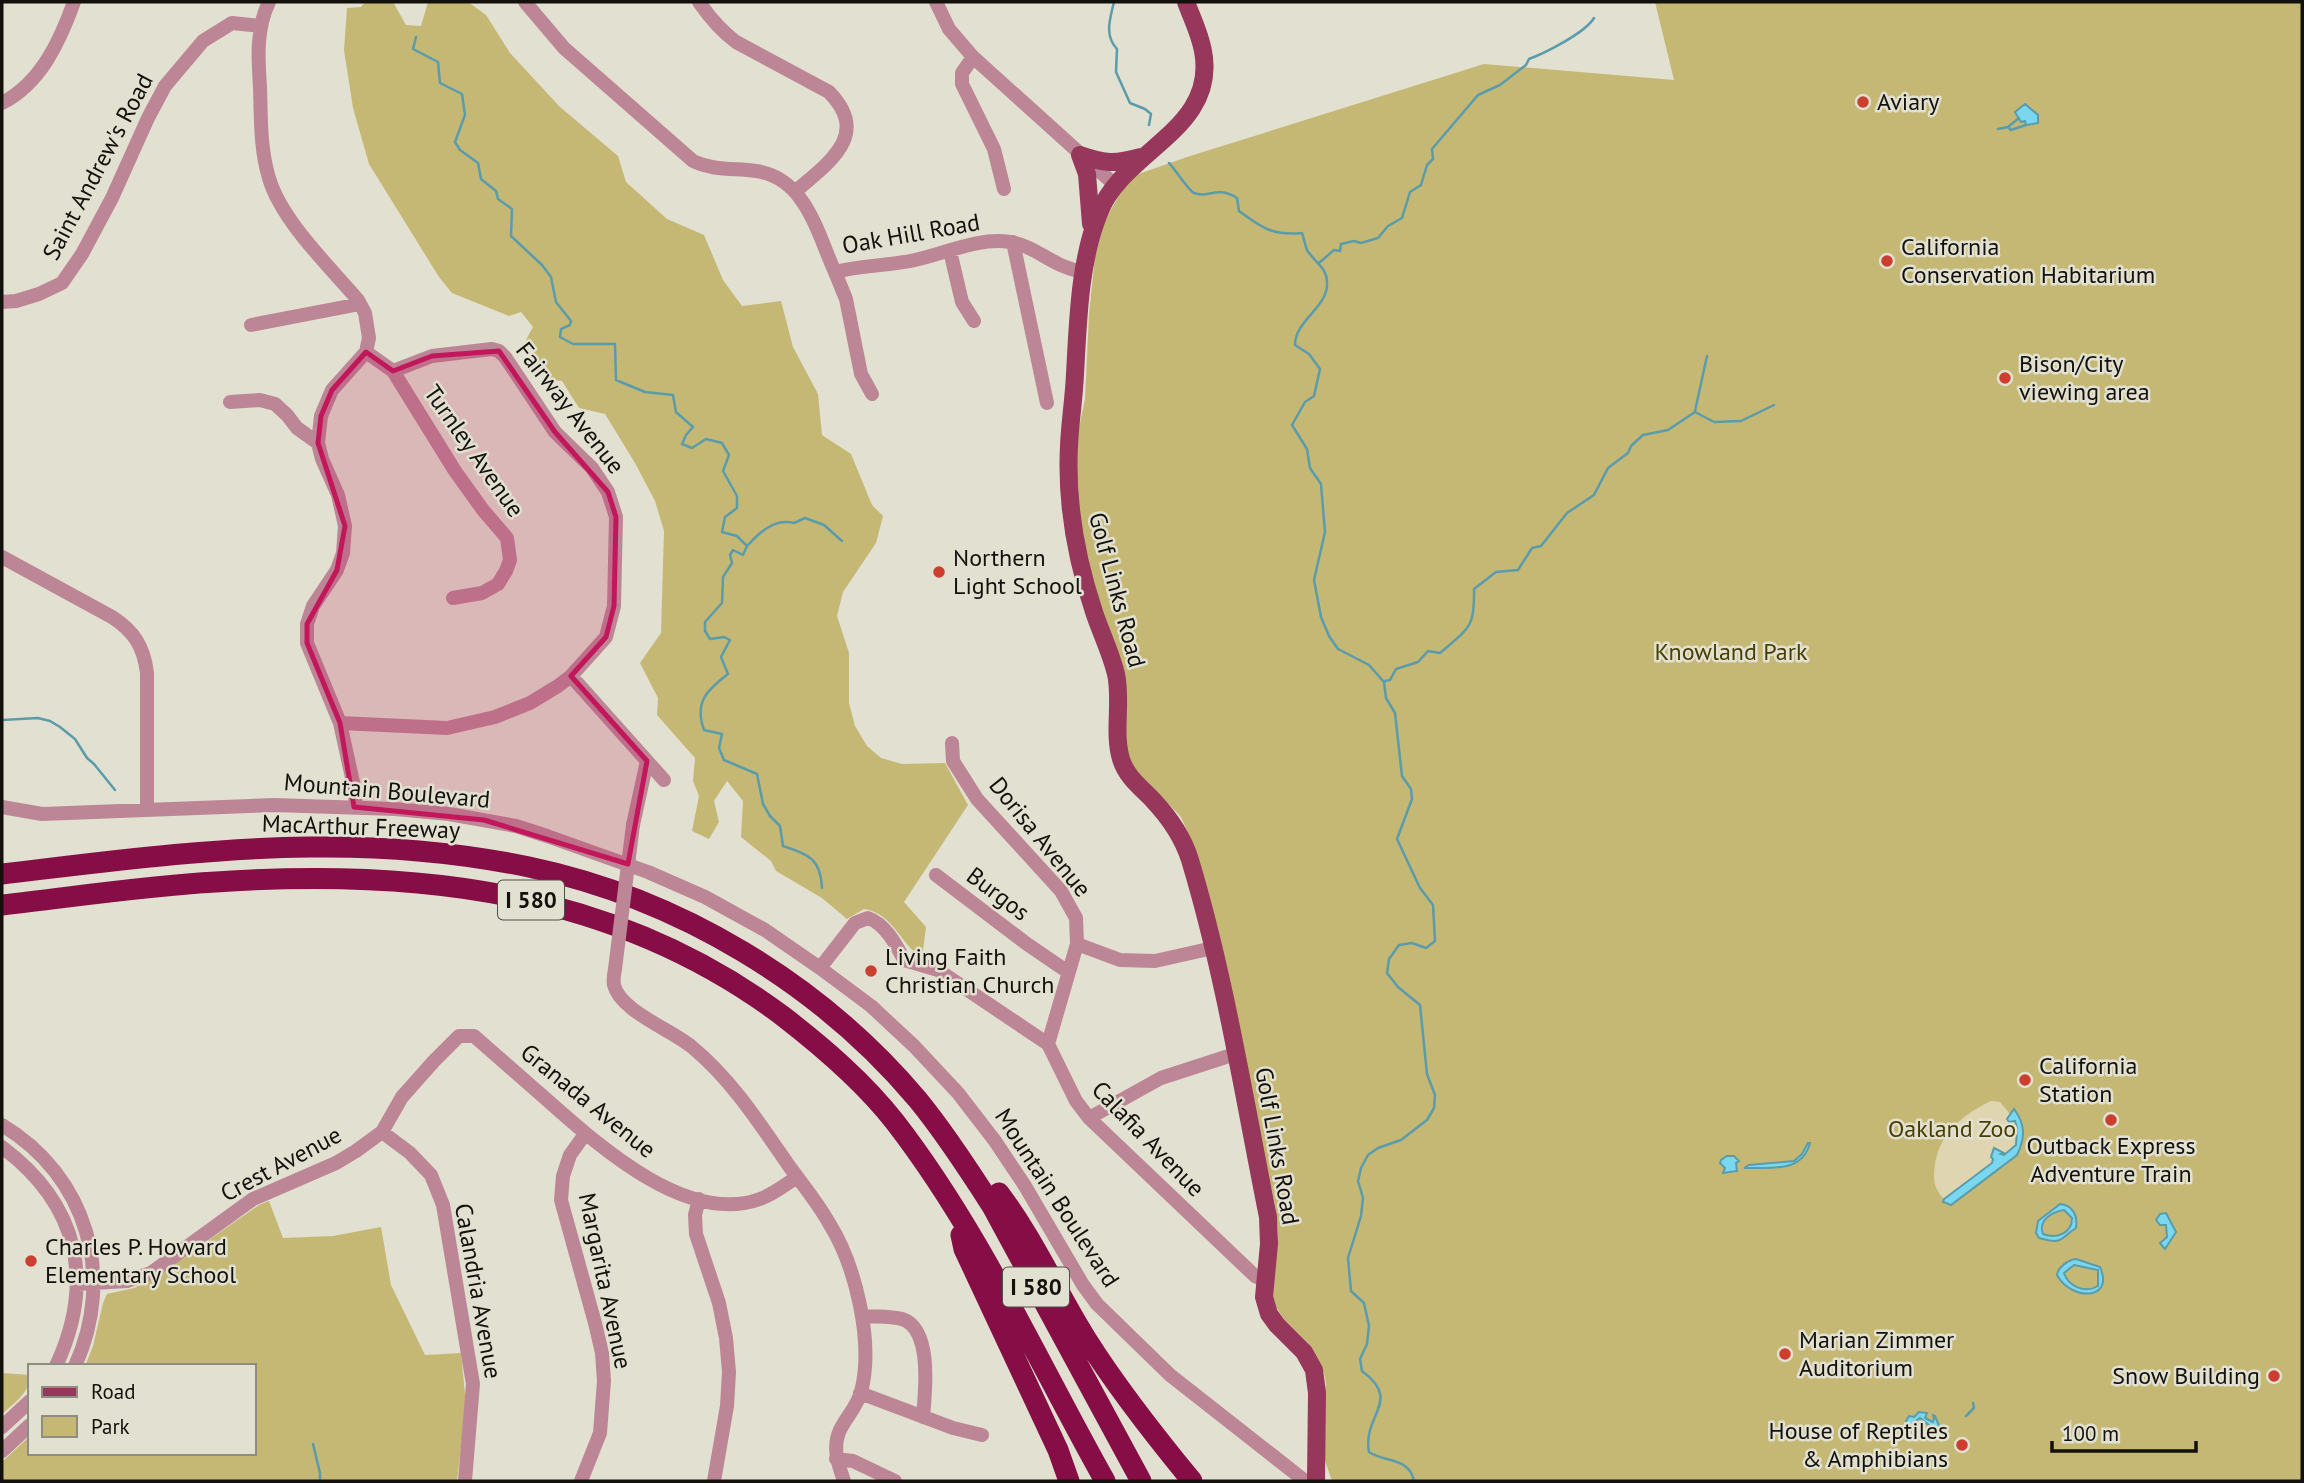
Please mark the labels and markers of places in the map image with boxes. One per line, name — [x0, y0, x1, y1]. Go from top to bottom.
place label: Aviary — [1877, 86, 1939, 117]
marker: Aviary — [1855, 94, 1871, 110]
place label: California Conservation Habitarium — [1901, 231, 2155, 290]
marker: California Conservation Habitarium — [1879, 253, 1895, 269]
place label: Bison/City viewing area — [2019, 348, 2150, 407]
marker: Bison/City viewing area — [1997, 370, 2013, 386]
place label: Northern Light School — [953, 542, 1082, 601]
marker: Northern Light School — [931, 564, 947, 580]
place label: Living Faith Christian Church — [885, 941, 1054, 1000]
marker: Living Faith Christian Church — [863, 963, 879, 979]
place label: California Station — [2039, 1050, 2138, 1109]
marker: California Station — [2017, 1072, 2033, 1088]
marker: Outback Express Adventure Train — [2103, 1112, 2119, 1128]
place label: Outback Express Adventure Train — [2026, 1130, 2196, 1189]
place label: Charles P. Howard Elementary School — [45, 1231, 236, 1290]
marker: Charles P. Howard Elementary School — [23, 1253, 39, 1269]
place label: Marian Zimmer Auditorium — [1799, 1324, 1954, 1383]
marker: Marian Zimmer Auditorium — [1777, 1346, 1793, 1362]
place label: Snow Building — [2112, 1360, 2260, 1391]
marker: Snow Building — [2266, 1368, 2282, 1384]
place label: House of Reptiles & Amphibians — [1769, 1415, 1948, 1474]
marker: House of Reptiles & Amphibians — [1954, 1437, 1970, 1453]

